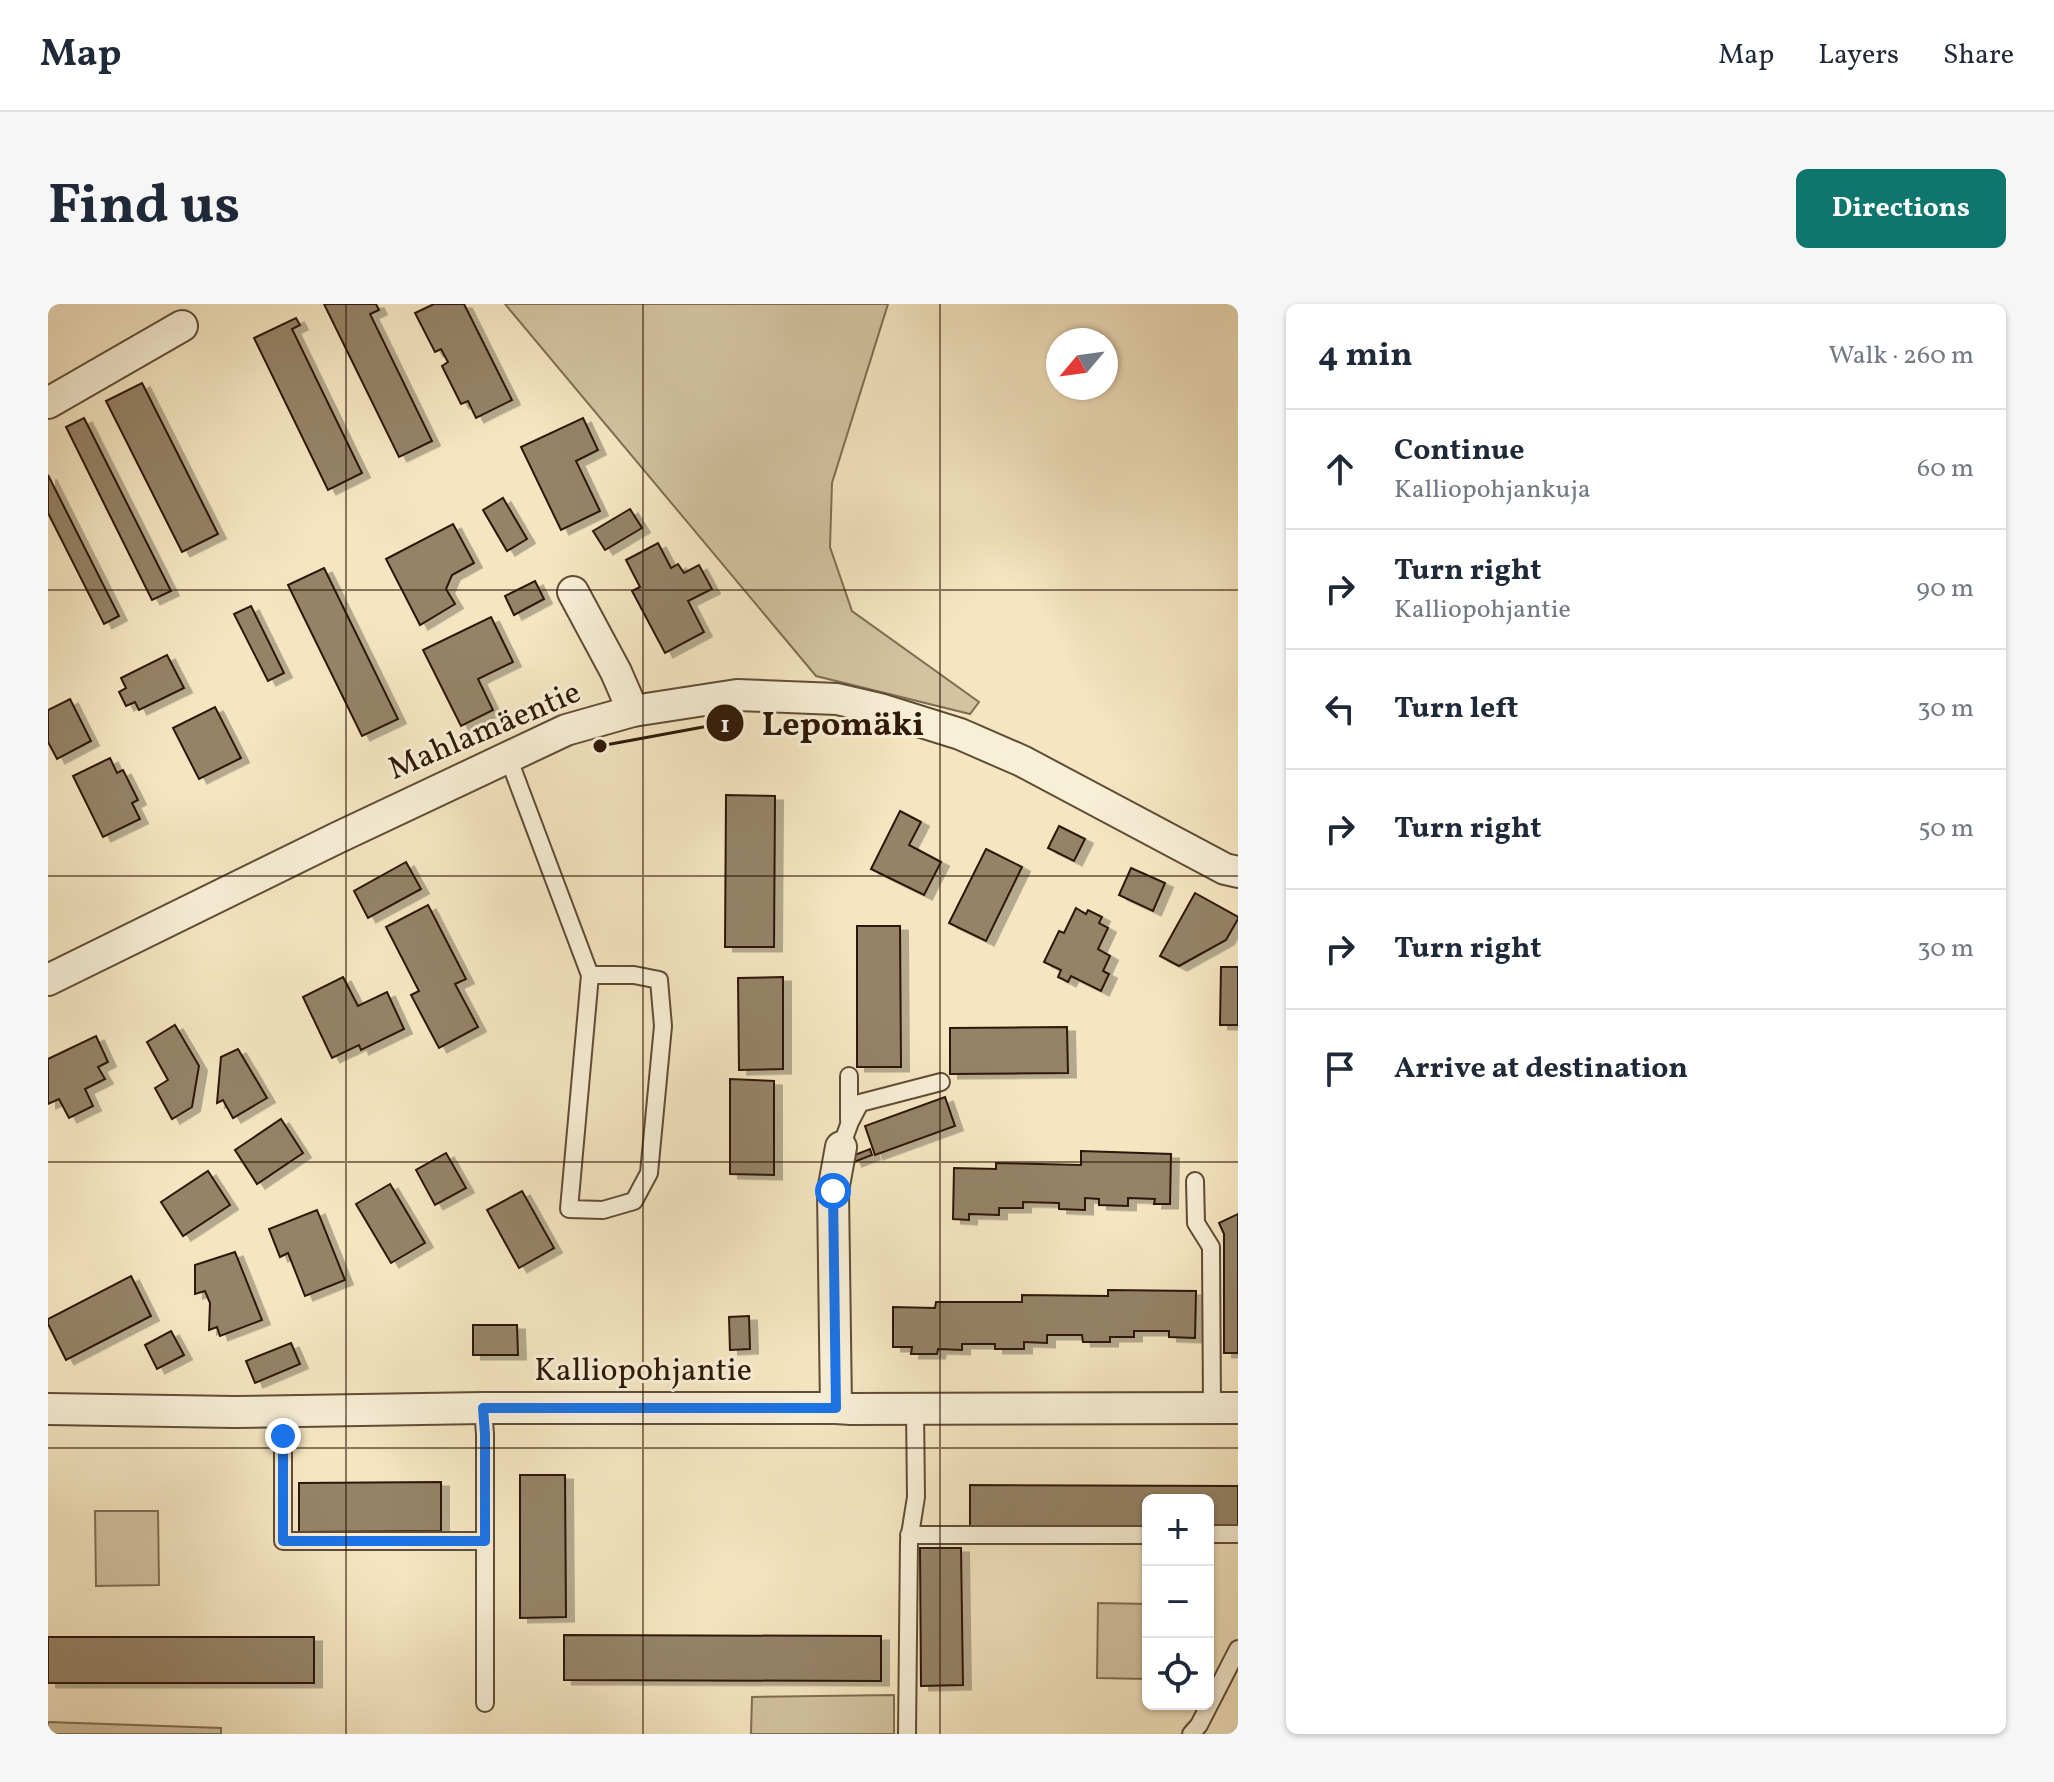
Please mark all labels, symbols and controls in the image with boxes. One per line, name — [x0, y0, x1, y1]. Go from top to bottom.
text: Map — [40, 29, 121, 82]
text: Map — [1718, 36, 1774, 75]
text: Layers — [1818, 36, 1899, 75]
text: Share — [1943, 36, 2014, 75]
text: Find us — [48, 169, 240, 247]
button: Directions — [1796, 169, 2006, 248]
north arrow — [1046, 328, 1118, 400]
text: 4 min — [1318, 333, 1413, 380]
text: Walk · 260 m — [1828, 338, 1974, 374]
text: Continue — [1394, 430, 1525, 472]
icon: ahead — [1318, 447, 1362, 491]
text: 60 m — [1917, 451, 1974, 487]
text: Kalliopohjankuja — [1394, 472, 1591, 508]
text: Turn right — [1394, 550, 1542, 592]
icon: right — [1318, 567, 1362, 611]
text: 90 m — [1916, 571, 1974, 607]
text: Kalliopohjantie — [1394, 592, 1571, 628]
street label: Mahlamäentie — [382, 672, 588, 792]
icon: left — [1318, 687, 1362, 731]
text: Turn left — [1394, 688, 1518, 730]
text: 30 m — [1917, 691, 1974, 727]
callout: Lepomäki — [705, 694, 940, 752]
text: Lepomäki — [762, 703, 924, 750]
text: 1 — [720, 709, 730, 743]
icon: right — [1318, 807, 1362, 851]
text: Turn right — [1394, 808, 1542, 850]
text: 50 m — [1918, 811, 1974, 847]
icon: right — [1318, 927, 1362, 971]
text: Turn right — [1394, 928, 1542, 970]
text: 30 m — [1917, 931, 1974, 967]
icon: arrive — [1318, 1047, 1362, 1091]
text: Arrive at destination — [1394, 1048, 1688, 1090]
route start — [815, 1173, 851, 1209]
street label: Kalliopohjantie — [534, 1350, 752, 1394]
route end — [265, 1418, 301, 1454]
map controls — [1142, 1494, 1214, 1710]
button: + — [1142, 1494, 1214, 1566]
button: − — [1142, 1566, 1214, 1638]
button: locate — [1142, 1638, 1214, 1710]

